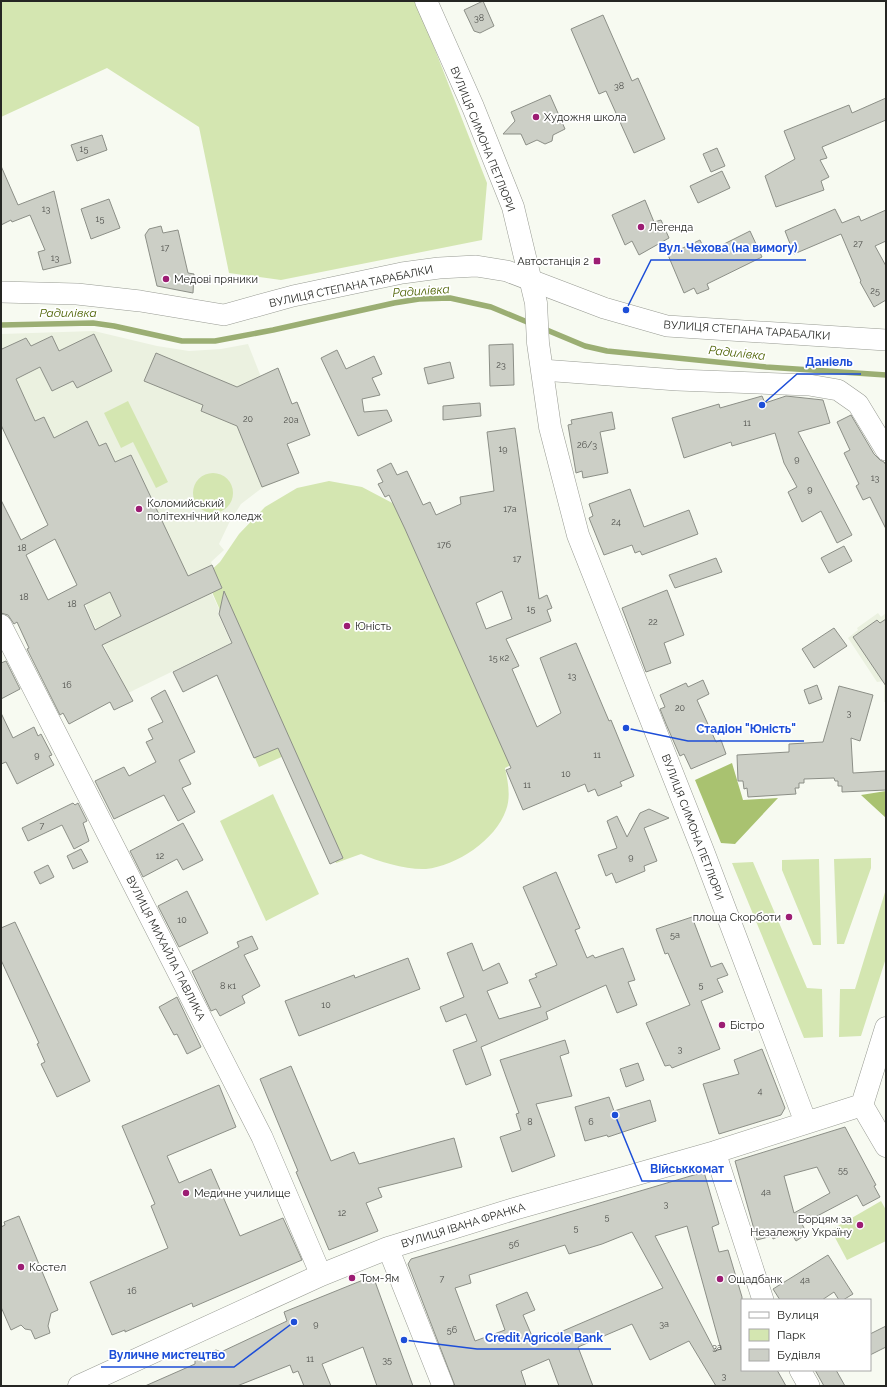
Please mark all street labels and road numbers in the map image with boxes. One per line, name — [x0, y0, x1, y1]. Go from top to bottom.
street label: ВУЛИЦЯ СИМОНА ПЕТЛЮРИ — [447, 65, 518, 214]
street label: ВУЛИЦЯ СТЕПАНА ТАРАБАЛКИ — [268, 263, 434, 310]
street label: ВУЛИЦЯ СТЕПАНА ТАРАБАЛКИ — [663, 318, 831, 343]
street label: ВУЛИЦЯ СИМОНА ПЕТЛЮРИ — [659, 752, 726, 902]
street label: ВУЛИЦЯ МИХАЙЛА ПАВЛИКА — [123, 874, 208, 1023]
street label: ВУЛИЦЯ ІВАНА ФРАНКА — [400, 1200, 527, 1251]

